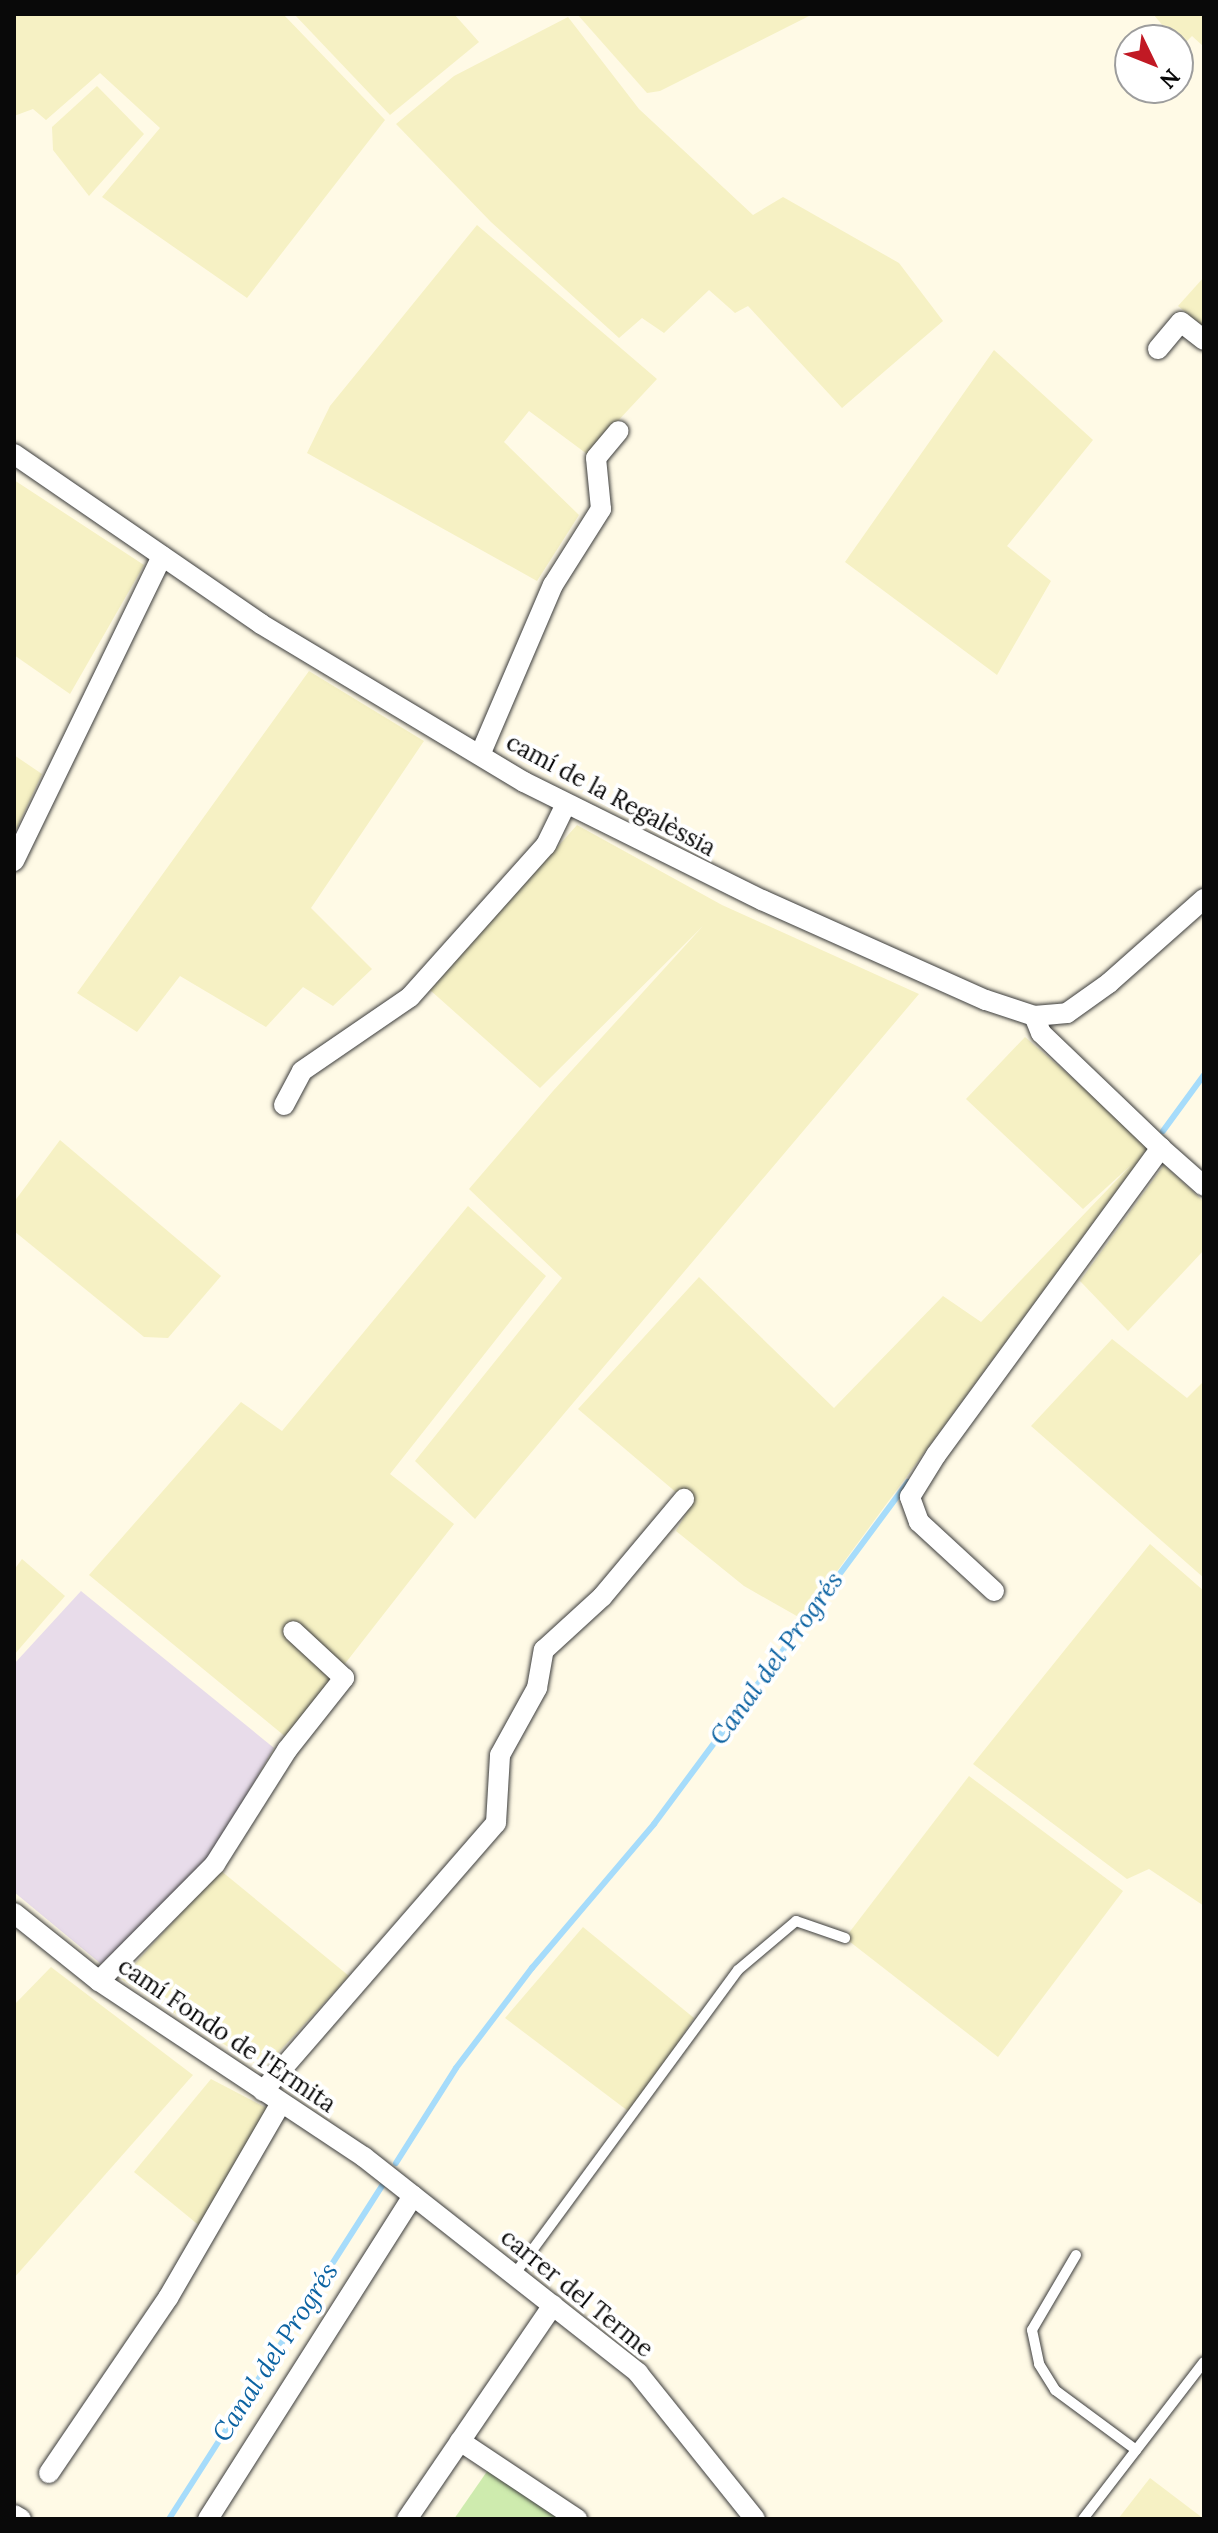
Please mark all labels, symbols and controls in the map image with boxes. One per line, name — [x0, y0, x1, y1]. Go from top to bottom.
north arrow — [1114, 24, 1194, 104]
text: N — [1154, 63, 1186, 95]
street label: camí de la Regalèssia — [501, 728, 721, 862]
water label: Canal del Progrés — [703, 1565, 849, 1751]
street label: camí Fondo de l'Ermita — [113, 1951, 341, 2119]
street label: carrer del Terme — [495, 2223, 659, 2363]
water label: Canal del Progrés — [206, 2257, 344, 2447]

